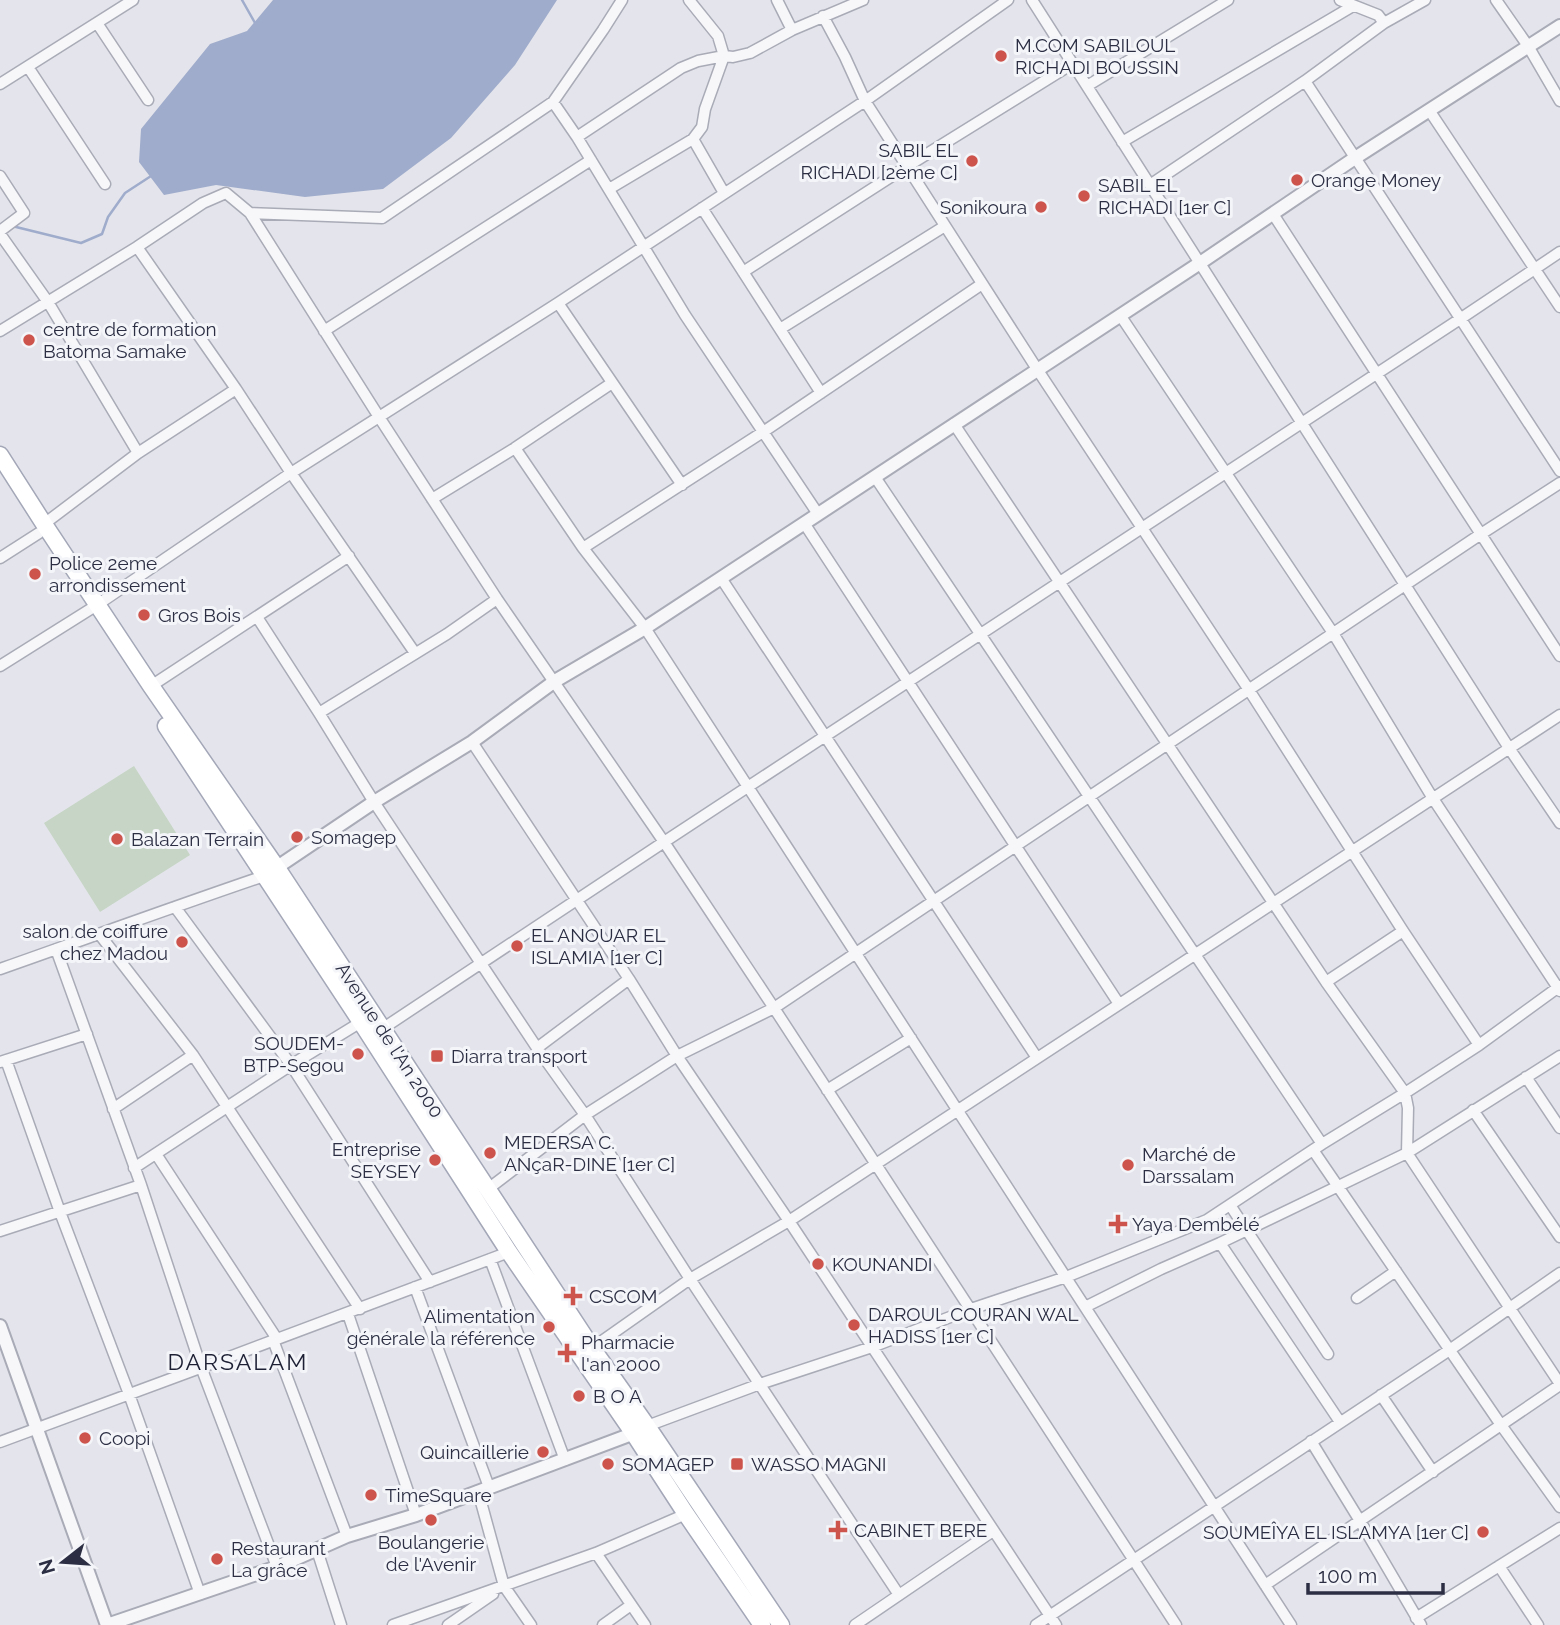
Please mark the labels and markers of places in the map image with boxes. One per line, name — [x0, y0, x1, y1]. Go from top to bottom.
place label: M.COM SABILOUL RICHADI BOUSSIN — [1015, 34, 1179, 78]
marker: M.COM SABILOUL RICHADI BOUSSIN — [993, 48, 1009, 64]
place label: SABIL EL RICHADI [2ème C] — [800, 139, 958, 183]
marker: SABIL EL RICHADI [2ème C] — [964, 153, 980, 169]
place label: Orange Money — [1311, 169, 1441, 191]
marker: Orange Money — [1289, 172, 1305, 188]
place label: SABIL EL RICHADI [1er C] — [1098, 174, 1231, 218]
marker: SABIL EL RICHADI [1er C] — [1076, 188, 1092, 204]
place label: Sonikoura — [940, 196, 1027, 218]
marker: Sonikoura — [1033, 199, 1049, 215]
place label: centre de formation Batoma Samake — [43, 318, 217, 362]
marker: centre de formation Batoma Samake — [21, 332, 37, 348]
place label: Police 2eme arrondissement — [49, 552, 187, 596]
marker: Police 2eme arrondissement — [27, 566, 43, 582]
place label: Gros Bois — [158, 604, 241, 626]
marker: Gros Bois — [136, 607, 152, 623]
place label: Somagep — [311, 826, 396, 848]
place label: Balazan Terrain — [131, 828, 264, 850]
marker: Somagep — [289, 829, 305, 845]
marker: Balazan Terrain — [109, 831, 125, 847]
place label: salon de coiffure chez Madou — [23, 920, 168, 964]
place label: EL ANOUAR EL ISLAMIA [1er C] — [531, 924, 666, 968]
marker: salon de coiffure chez Madou — [174, 934, 190, 950]
marker: EL ANOUAR EL ISLAMIA [1er C] — [509, 938, 525, 954]
place label: SOUDEM- BTP-Segou — [243, 1032, 344, 1076]
place label: Diarra transport — [451, 1045, 588, 1067]
marker: SOUDEM- BTP-Segou — [350, 1046, 366, 1062]
marker: Diarra transport — [429, 1048, 445, 1064]
place label: MEDERSA C. ANçaR-DINE [1er C] — [504, 1131, 675, 1175]
place label: Entreprise SEYSEY — [332, 1138, 422, 1182]
place label: Marché de Darssalam — [1142, 1143, 1236, 1187]
marker: MEDERSA C. ANçaR-DINE [1er C] — [482, 1145, 498, 1161]
marker: Entreprise SEYSEY — [427, 1152, 443, 1168]
marker: Marché de Darssalam — [1120, 1157, 1136, 1173]
place label: Yaya Dembélé — [1132, 1213, 1259, 1235]
marker: Yaya Dembélé — [1110, 1216, 1126, 1232]
place label: KOUNANDI — [832, 1253, 933, 1275]
marker: KOUNANDI — [810, 1256, 826, 1272]
place label: CSCOM — [589, 1285, 657, 1307]
marker: CSCOM — [563, 1286, 583, 1306]
place label: DAROUL COURAN WAL HADISS [1er C] — [868, 1303, 1079, 1347]
place label: Alimentation générale la référence — [347, 1305, 535, 1349]
marker: DAROUL COURAN WAL HADISS [1er C] — [846, 1317, 862, 1333]
marker: Alimentation générale la référence — [541, 1319, 557, 1335]
place label: Pharmacie l'an 2000 — [581, 1331, 674, 1375]
marker: Pharmacie l'an 2000 — [559, 1345, 575, 1361]
place label: B O A — [593, 1385, 642, 1407]
marker: B O A — [571, 1388, 587, 1404]
place label: Coopi — [99, 1427, 151, 1449]
marker: Coopi — [77, 1430, 93, 1446]
place label: Quincaillerie — [420, 1441, 529, 1463]
marker: Quincaillerie — [535, 1444, 551, 1460]
place label: SOMAGEP — [622, 1453, 714, 1475]
place label: WASSO MAGNI — [751, 1453, 887, 1475]
marker: SOMAGEP — [600, 1456, 616, 1472]
marker: WASSO MAGNI — [729, 1456, 745, 1472]
place label: TimeSquare — [385, 1484, 492, 1506]
marker: TimeSquare — [363, 1487, 379, 1503]
marker: Boulangerie de l'Avenir — [423, 1512, 439, 1528]
place label: CABINET BERE — [854, 1519, 987, 1541]
marker: CABINET BERE — [828, 1520, 848, 1540]
place label: SOUMEÎYA EL ISLAMYA [1er C] — [1203, 1521, 1469, 1543]
marker: SOUMEÎYA EL ISLAMYA [1er C] — [1475, 1524, 1491, 1540]
place label: Boulangerie de l'Avenir — [378, 1531, 484, 1575]
place label: Restaurant La grâce — [231, 1537, 326, 1581]
marker: Restaurant La grâce — [209, 1551, 225, 1567]

